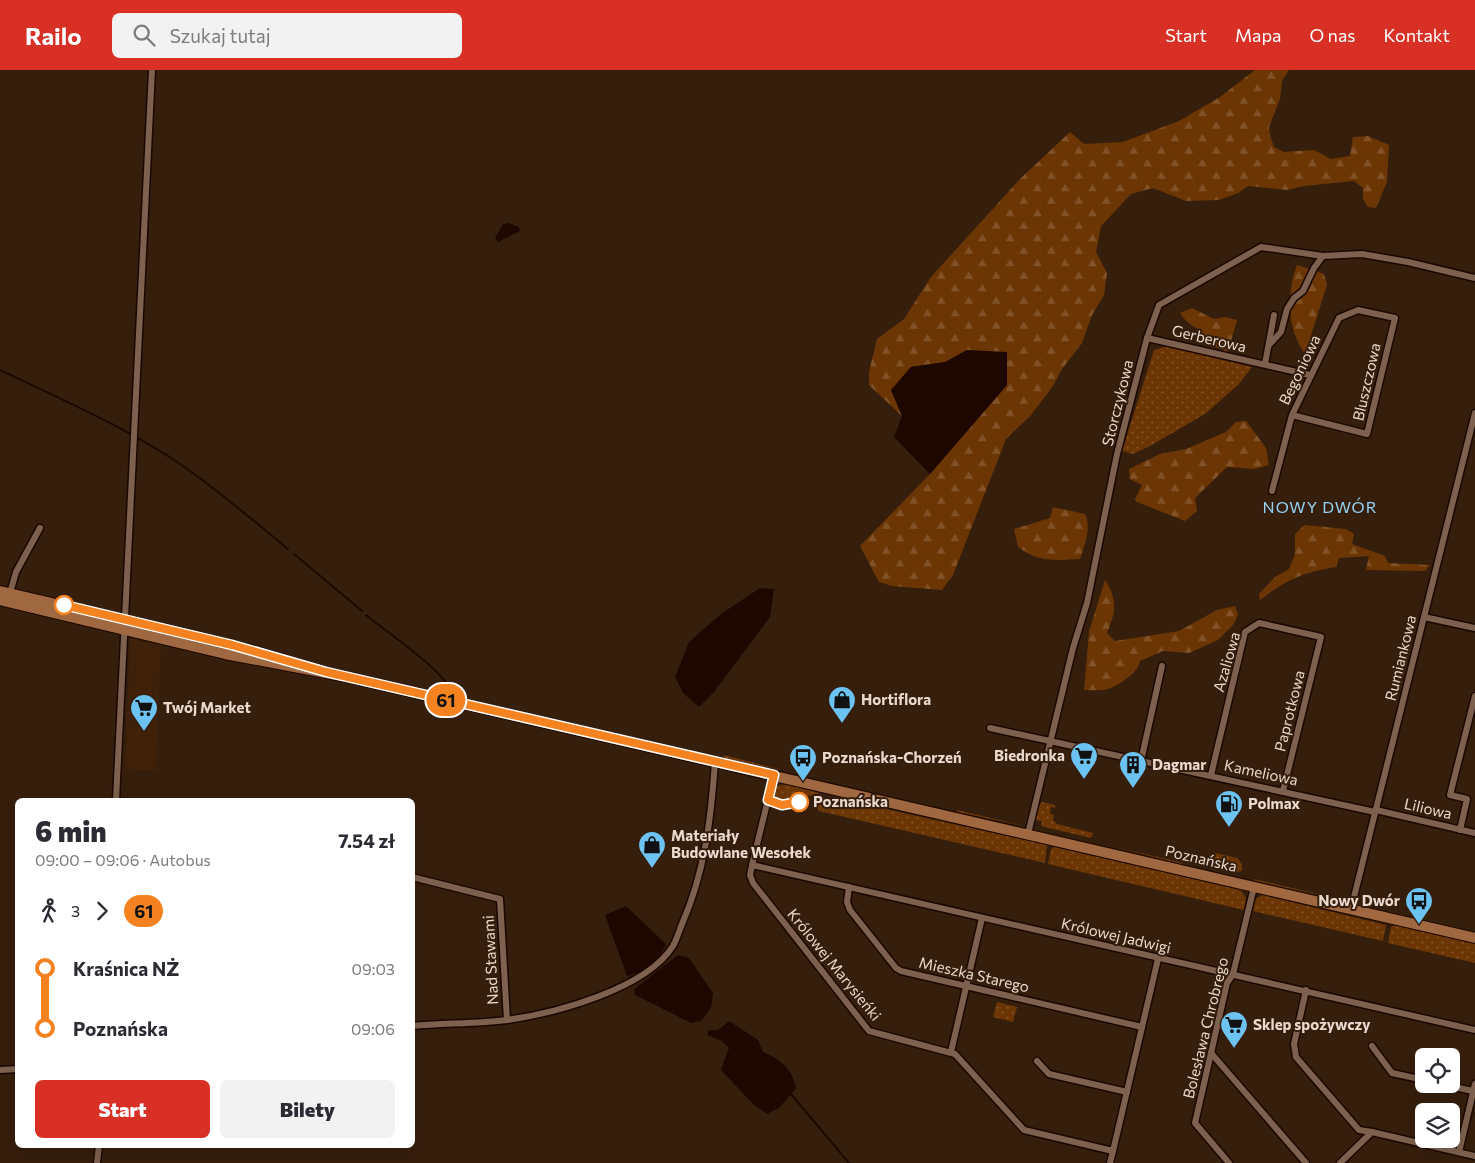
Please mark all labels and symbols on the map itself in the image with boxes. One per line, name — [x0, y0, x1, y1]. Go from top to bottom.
street label: Gerberowa — [1170, 321, 1248, 355]
street label: Begoniowa — [1274, 332, 1324, 407]
street label: Bluszczowa — [1348, 341, 1384, 422]
street label: Storczykowa — [1098, 358, 1136, 448]
district label: NOWY DWÓR — [1263, 497, 1377, 516]
unlabelled marker — [54, 595, 74, 615]
street label: Rumiankowa — [1381, 613, 1419, 703]
street label: Azaliowa — [1209, 630, 1243, 694]
street label: Paprotkowa — [1270, 668, 1308, 753]
line badge: 61 — [424, 684, 468, 716]
shop icon: Hortiflora — [827, 685, 857, 724]
place label: Hortiflora — [861, 690, 931, 708]
supermarket icon: Twój Market — [129, 693, 159, 732]
place label: Twój Market — [163, 698, 251, 716]
supermarket icon: Biedronka — [1069, 741, 1099, 780]
bus stop icon: Poznańska-Chorzeń — [788, 743, 818, 782]
place label: Biedronka — [994, 746, 1065, 764]
place label: Poznańska-Chorzeń — [822, 748, 962, 766]
building icon: Dagmar — [1118, 750, 1148, 789]
place label: Dagmar — [1152, 755, 1206, 773]
street label: Kameliowa — [1223, 755, 1300, 789]
fuel station icon: Polmax — [1214, 789, 1244, 828]
marker: Poznańska — [789, 792, 809, 812]
place label: Poznańska — [813, 792, 888, 810]
place label: Polmax — [1248, 794, 1301, 812]
street label: Liliowa — [1403, 794, 1454, 822]
place label: Materiały Budowlane Wesołek — [671, 826, 812, 861]
shop icon: Materiały Budowlane Wesołek — [637, 830, 667, 869]
street label: Poznańska — [1163, 841, 1239, 875]
bus stop icon: Nowy Dwór — [1404, 886, 1434, 925]
place label: Nowy Dwór — [1318, 891, 1400, 909]
street label: Królowej Marysieńki — [784, 905, 885, 1024]
street label: Królowej Jadwigi — [1059, 914, 1173, 956]
street label: Nad Stawami — [479, 915, 501, 1005]
street label: Mieszka Starego — [917, 953, 1031, 995]
street label: Bolesława Chrobrego — [1179, 955, 1231, 1100]
supermarket icon: Sklep spożywczy — [1219, 1010, 1249, 1049]
place label: Sklep spożywczy — [1253, 1015, 1371, 1033]

